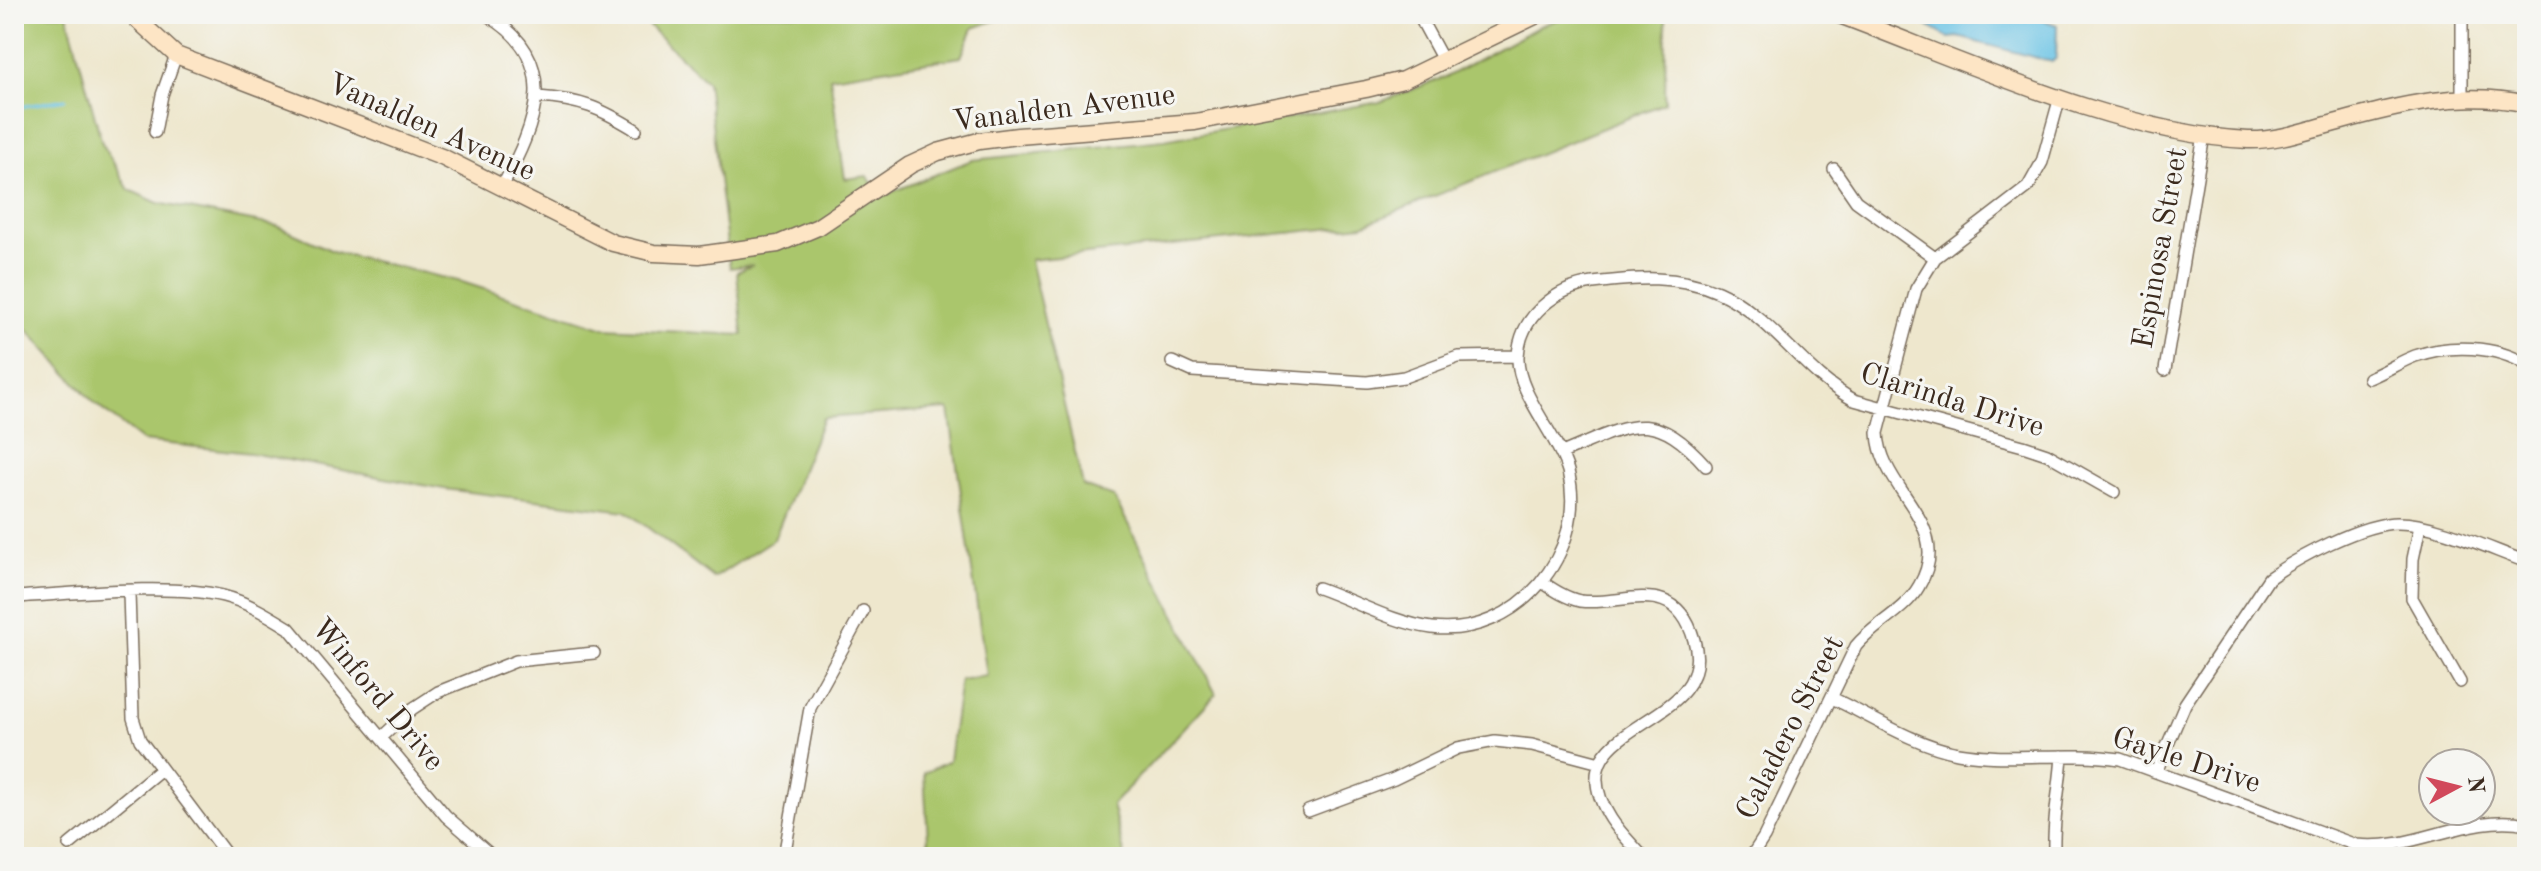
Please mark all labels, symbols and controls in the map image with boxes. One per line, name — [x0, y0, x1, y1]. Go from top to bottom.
street label: Vanalden Avenue — [323, 69, 539, 187]
street label: Vanalden Avenue — [951, 80, 1177, 138]
street label: Espinosa Street — [2128, 145, 2194, 351]
street label: Clarinda Drive — [1856, 359, 2048, 443]
street label: Winford Drive — [305, 613, 449, 777]
street label: Caladero Street — [1732, 631, 1850, 825]
street label: Gayle Drive — [2108, 723, 2264, 799]
north arrow — [2417, 747, 2497, 827]
text: N — [2463, 775, 2487, 795]

